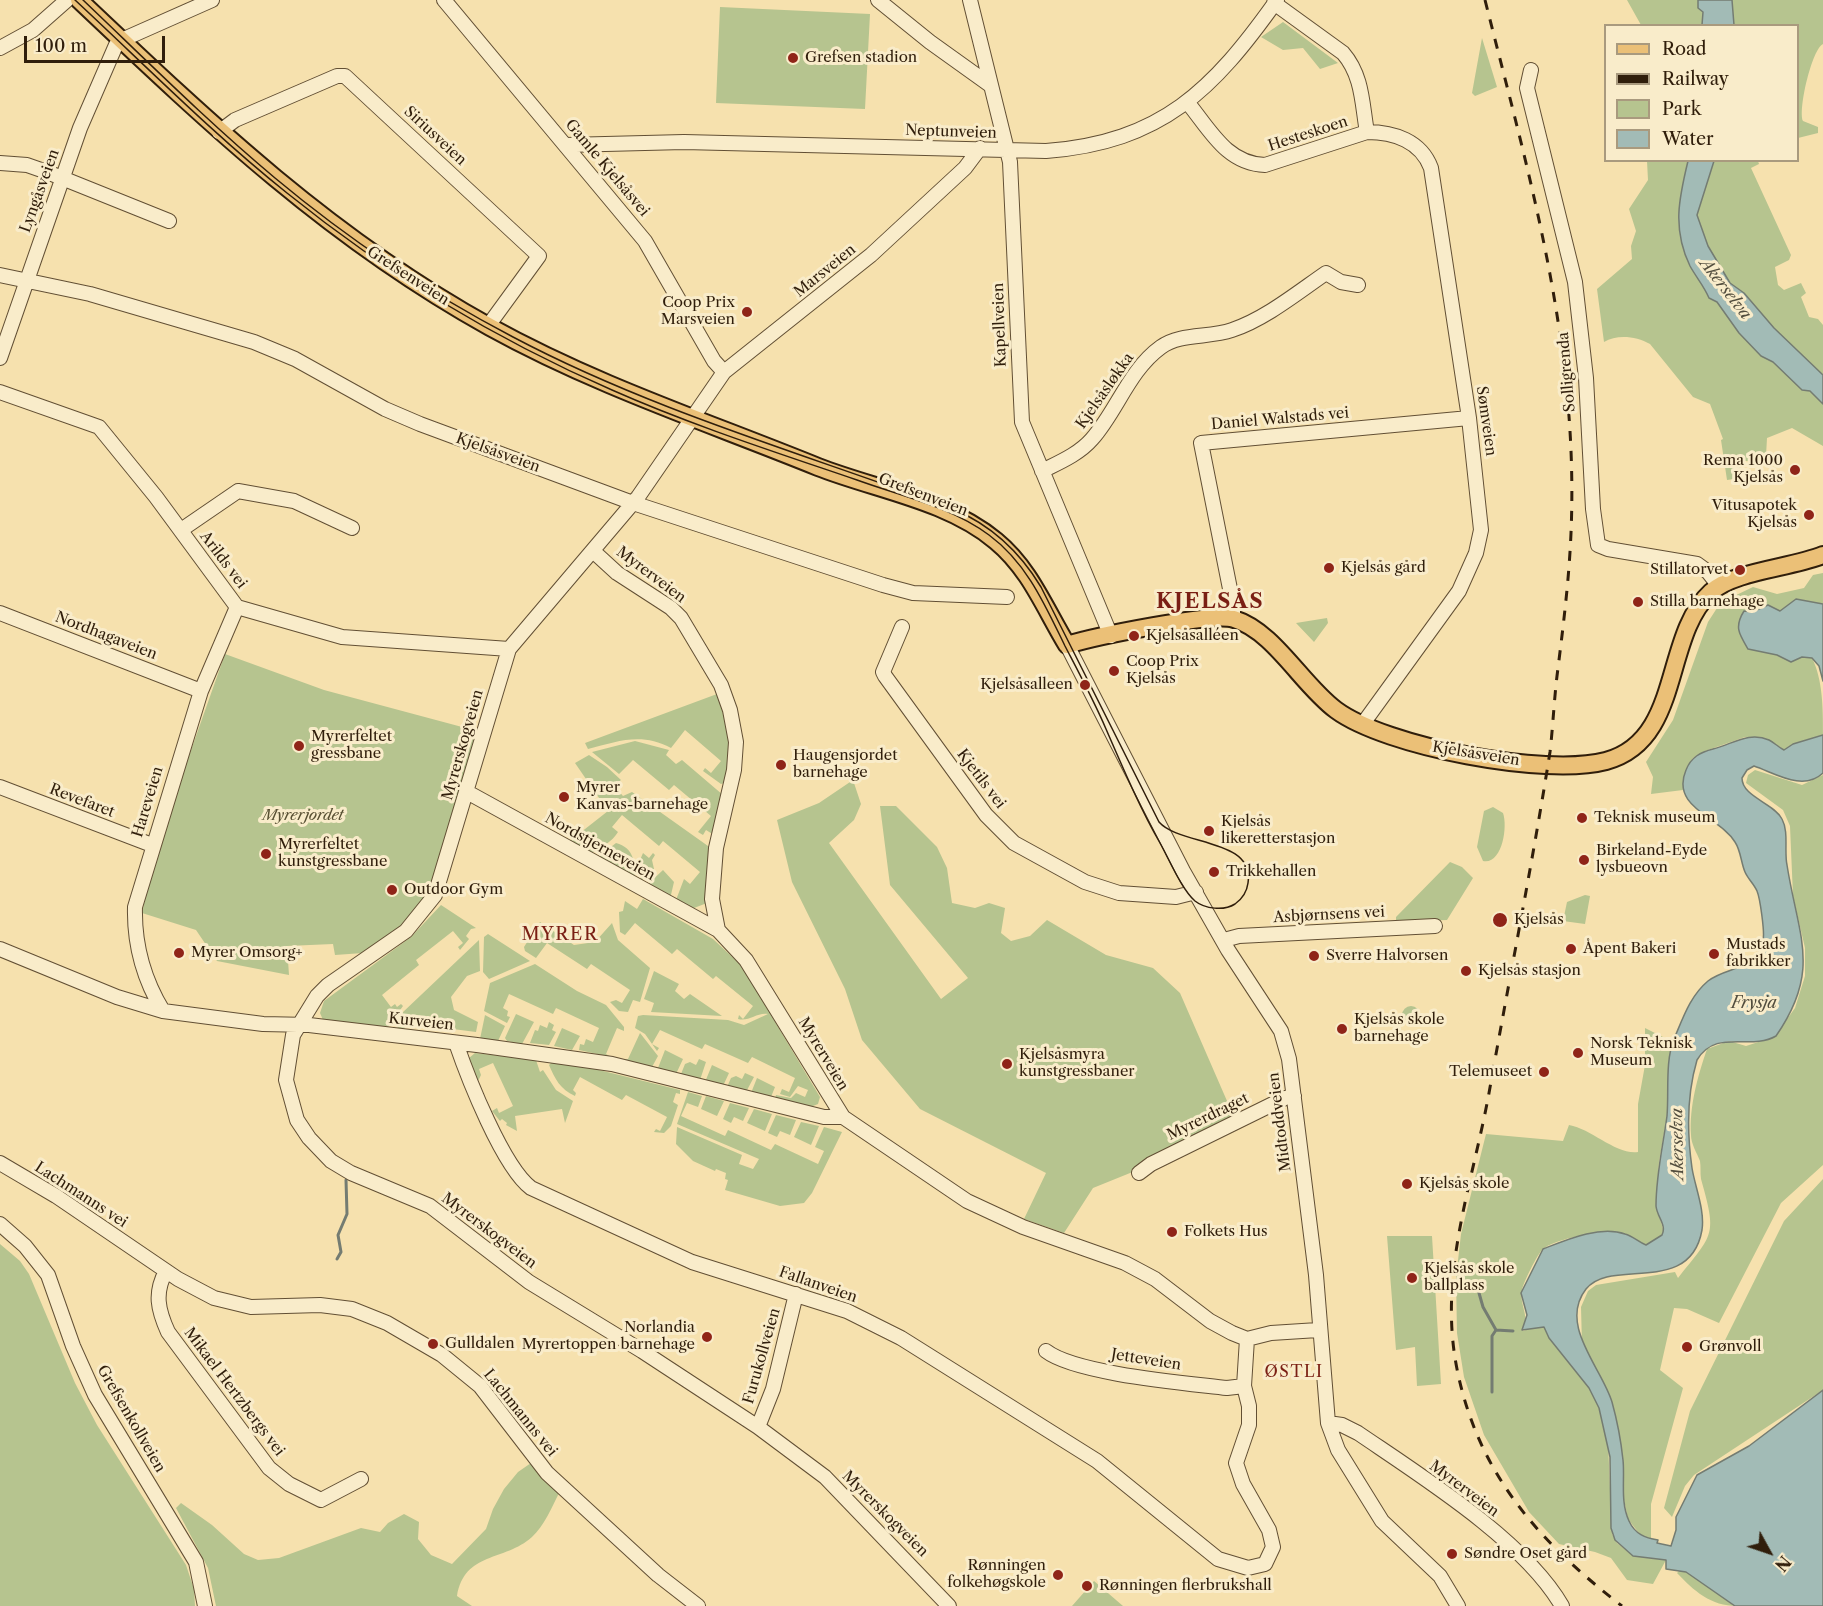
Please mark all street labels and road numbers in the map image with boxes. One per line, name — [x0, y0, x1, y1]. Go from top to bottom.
street label: Siriusveien — [400, 103, 470, 169]
street label: Hesteskoen — [1266, 113, 1350, 155]
street label: Gamle Kjelsåsvei — [561, 116, 653, 220]
street label: Neptunveien — [905, 121, 997, 143]
street label: Lyngåsveien — [17, 147, 63, 235]
street label: Marsveien — [791, 241, 859, 301]
street label: Grefsenveien — [364, 243, 452, 309]
street label: Kapellveien — [990, 282, 1010, 368]
street label: Solligrenda — [1555, 331, 1579, 413]
street label: Kjelsåsløkka — [1072, 350, 1138, 432]
street label: Sømveien — [1472, 385, 1500, 457]
street label: Daniel Walstads vei — [1210, 404, 1350, 434]
street label: Kjelsåsveien — [454, 429, 542, 477]
street label: Grefsenveien — [876, 470, 970, 520]
street label: Arilds vei — [196, 528, 250, 592]
street label: Myrerveien — [613, 543, 689, 607]
street label: Nordhagaveien — [53, 608, 159, 664]
street label: Myrerskogveien — [439, 688, 487, 802]
street label: Kjelsåsveien — [1431, 738, 1521, 770]
street label: Kjetils vei — [953, 746, 1009, 812]
street label: Hareveien — [129, 764, 167, 840]
street label: Revefaret — [47, 780, 117, 822]
street label: Nordstjerneveien — [542, 809, 658, 885]
street label: Asbjørnsens vei — [1273, 903, 1385, 927]
street label: Kurveien — [387, 1010, 455, 1034]
street label: Myrerveien — [794, 1014, 852, 1094]
street label: Midtoddveien — [1265, 1071, 1295, 1173]
street label: Myrerdraget — [1164, 1089, 1252, 1145]
street label: Lachmanns vei — [31, 1158, 131, 1232]
street label: Myrerskogveien — [438, 1189, 540, 1273]
street label: Fallanveien — [777, 1263, 859, 1307]
street label: Furukollveien — [740, 1306, 784, 1406]
street label: Mikael Hertzbergs vei — [180, 1324, 288, 1460]
street label: Jetteveien — [1110, 1346, 1182, 1374]
street label: Grefsenkollveien — [93, 1362, 169, 1476]
street label: Lachmanns vei — [479, 1366, 561, 1460]
street label: Myrerveien — [1426, 1457, 1502, 1521]
street label: Myrerskogveien — [838, 1467, 932, 1561]

